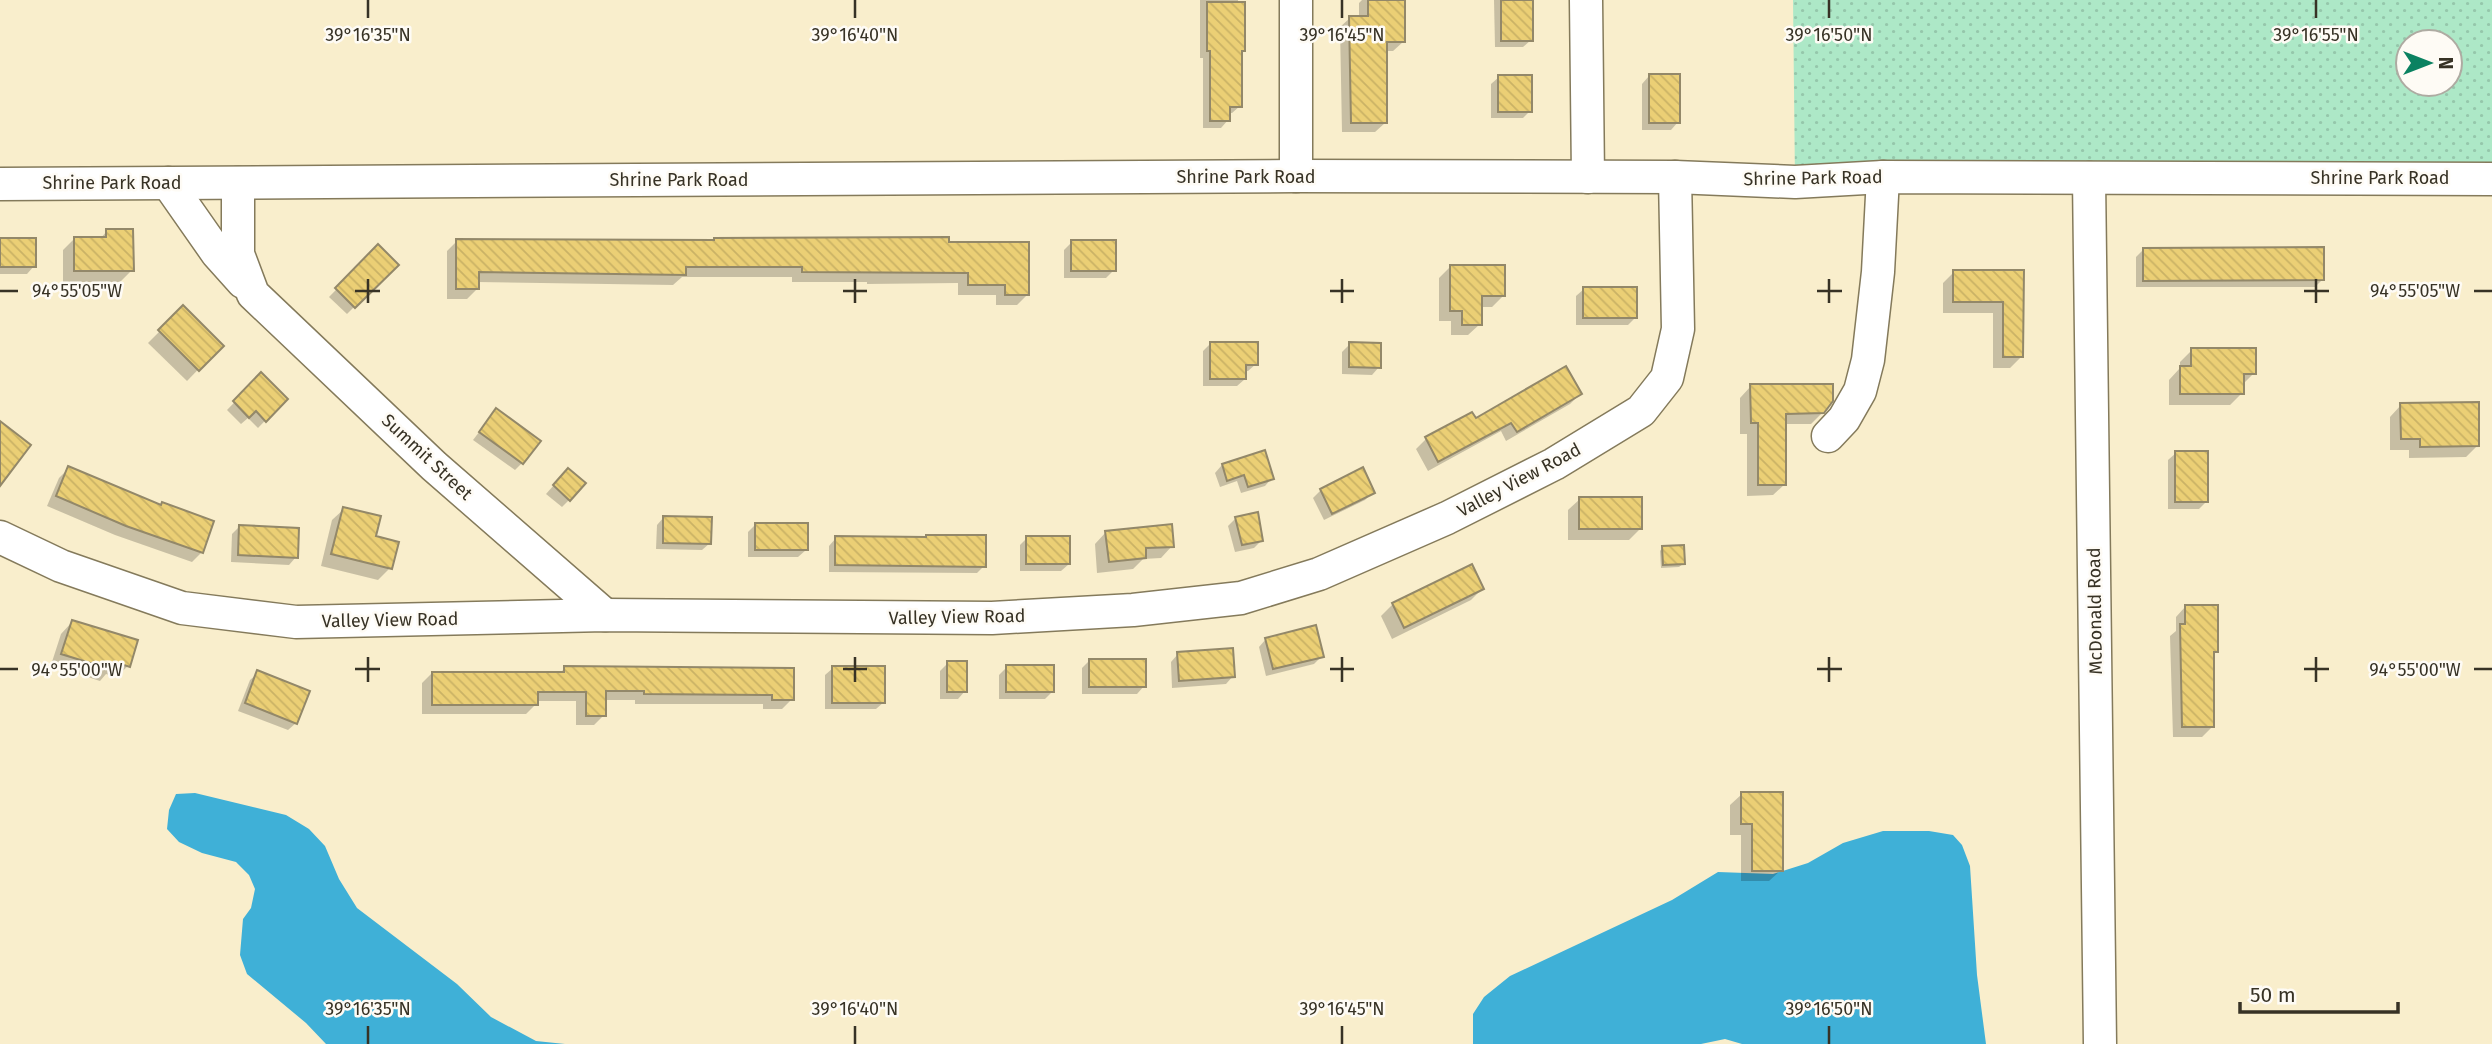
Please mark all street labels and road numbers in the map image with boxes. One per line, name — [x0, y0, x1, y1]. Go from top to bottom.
street label: Shrine Park Road — [1176, 166, 1316, 188]
street label: Shrine Park Road — [1743, 166, 1883, 190]
street label: Shrine Park Road — [2310, 167, 2450, 189]
street label: Shrine Park Road — [609, 169, 749, 191]
street label: Shrine Park Road — [42, 172, 182, 194]
street label: Summit Street — [377, 409, 477, 505]
street label: Valley View Road — [1453, 438, 1585, 522]
street label: McDonald Road — [2083, 547, 2107, 675]
street label: Valley View Road — [888, 605, 1026, 629]
street label: Valley View Road — [321, 608, 459, 632]

